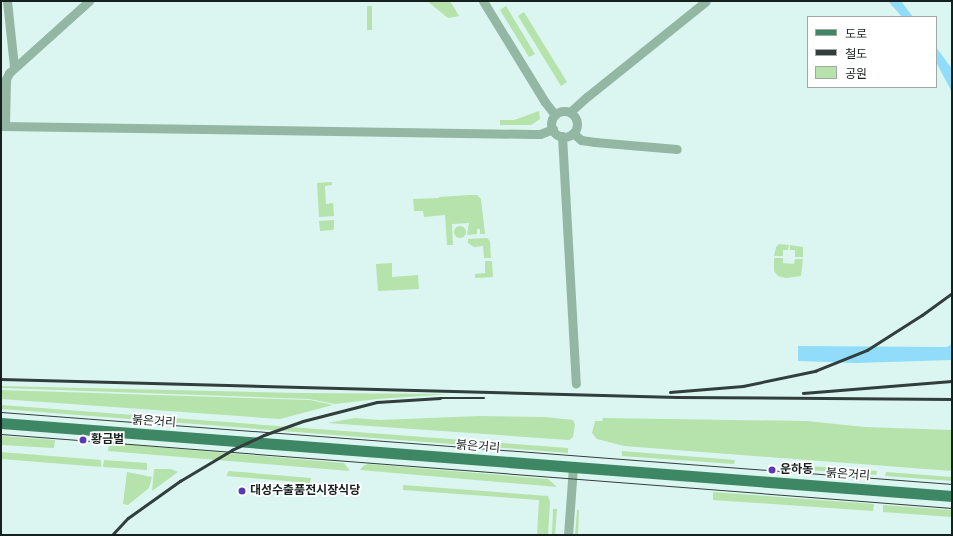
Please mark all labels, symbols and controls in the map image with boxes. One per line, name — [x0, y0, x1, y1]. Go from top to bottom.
legend — [807, 16, 937, 88]
text: 도로 — [845, 28, 867, 40]
text: 철도 — [845, 48, 867, 60]
text: 공원 — [845, 68, 867, 80]
street label: 붉은거리 — [131, 413, 177, 431]
place label: 황금벌 — [91, 433, 124, 447]
marker: 황금벌 — [78, 435, 88, 445]
street label: 붉은거리 — [455, 438, 501, 456]
place label: 운하동 — [780, 463, 813, 477]
marker: 운하동 — [767, 465, 777, 475]
street label: 붉은거리 — [825, 466, 871, 484]
place label: 대성수출품전시장식당 — [250, 484, 360, 498]
marker: 대성수출품전시장식당 — [237, 486, 247, 496]

